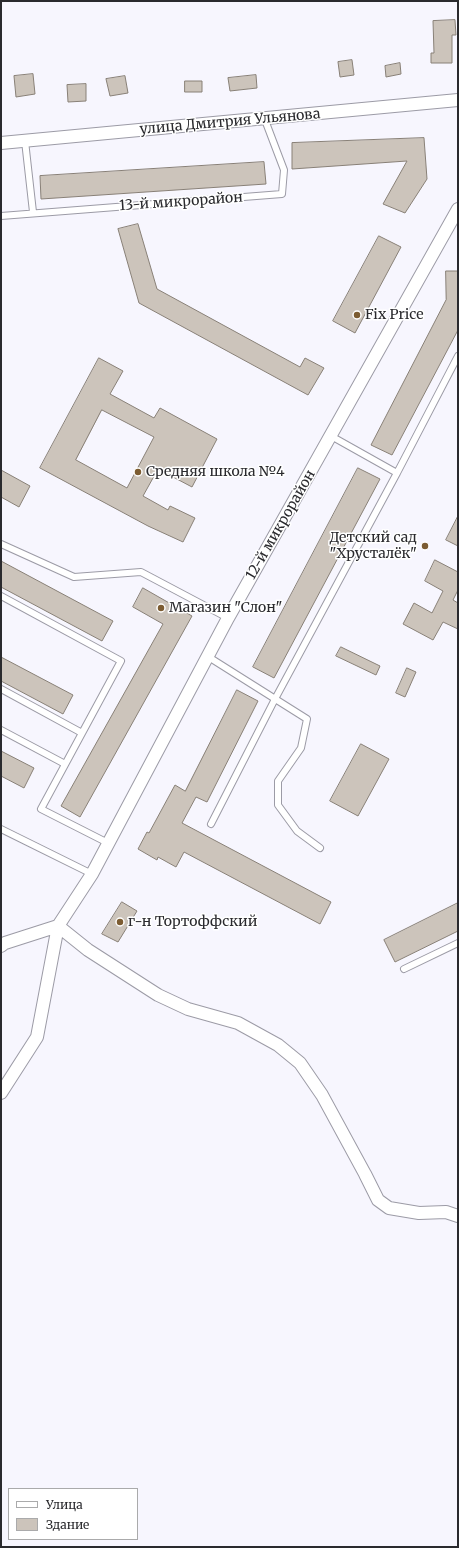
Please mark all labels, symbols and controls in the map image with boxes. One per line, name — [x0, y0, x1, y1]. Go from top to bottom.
street label: улица Дмитрия Ульянова — [139, 106, 321, 138]
street label: 13-й микрорайон — [119, 189, 243, 215]
place label: Fix Price — [365, 307, 424, 323]
marker: Fix Price — [352, 310, 362, 320]
place label: Средняя школа №4 — [146, 464, 285, 480]
marker: Средняя школа №4 — [133, 467, 143, 477]
street label: 12-й микрорайон — [243, 467, 319, 583]
place label: Детский сад "Хрусталёк" — [329, 530, 417, 562]
marker: Детский сад "Хрусталёк" — [420, 541, 430, 551]
place label: Магазин "Слон" — [169, 600, 283, 616]
marker: Магазин "Слон" — [156, 603, 166, 613]
place label: г-н Тортоффский — [128, 914, 257, 930]
marker: г-н Тортоффский — [115, 917, 125, 927]
legend — [8, 1488, 138, 1540]
text: Улица — [46, 1497, 83, 1512]
text: Здание — [46, 1517, 89, 1532]

